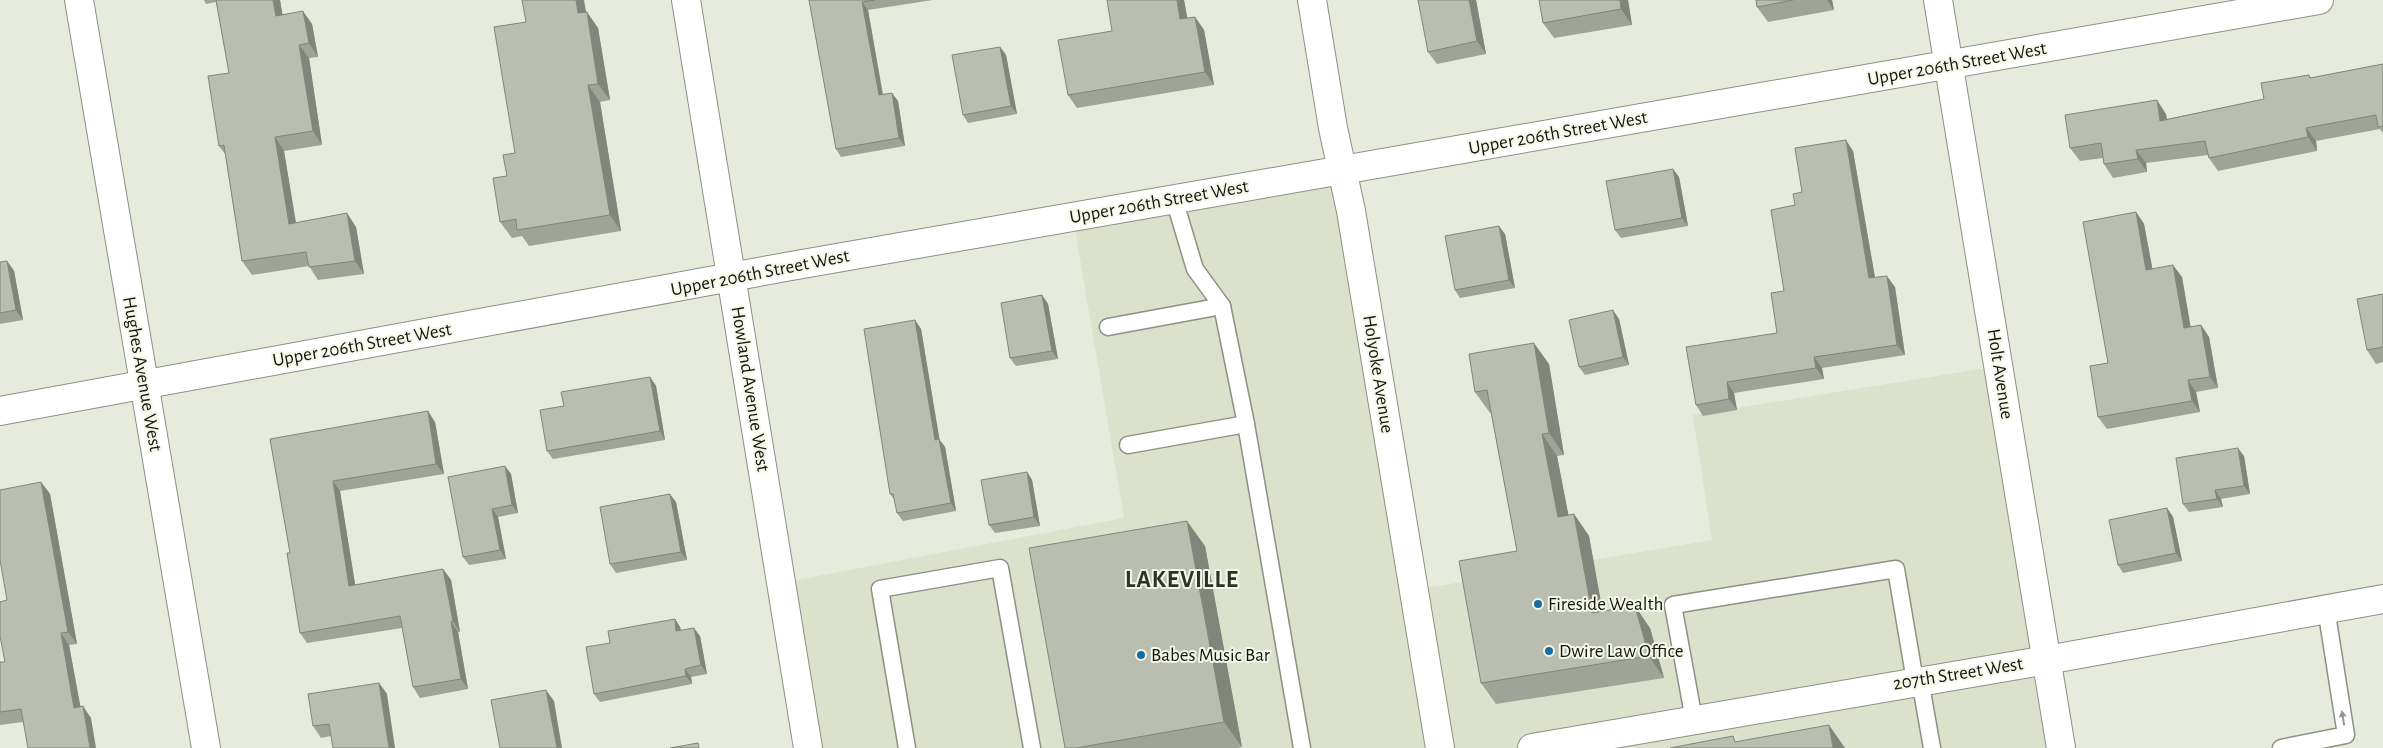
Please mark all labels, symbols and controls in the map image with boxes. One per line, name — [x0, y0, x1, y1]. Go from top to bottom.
street label: Upper 206th Street West — [1866, 39, 2048, 89]
street label: Upper 206th Street West — [1467, 108, 1649, 158]
street label: Upper 206th Street West — [1068, 177, 1250, 227]
street label: Upper 206th Street West — [669, 246, 851, 300]
street label: Hughes Avenue West — [119, 295, 165, 453]
street label: Howland Avenue West — [728, 305, 772, 473]
street label: Holyoke Avenue — [1359, 314, 1397, 434]
street label: Upper 206th Street West — [271, 320, 453, 370]
street label: Holt Avenue — [1983, 327, 2017, 421]
district label: LAKEVILLE — [1125, 568, 1239, 592]
place label: Fireside Wealth — [1548, 595, 1663, 614]
marker: Fireside Wealth — [1532, 598, 1544, 610]
place label: Dwire Law Office — [1559, 642, 1684, 661]
marker: Dwire Law Office — [1543, 645, 1555, 657]
place label: Babes Music Bar — [1151, 646, 1270, 665]
marker: Babes Music Bar — [1135, 649, 1147, 661]
street label: 207th Street West — [1892, 654, 2024, 694]
one-way arrow — [2339, 709, 2347, 725]

